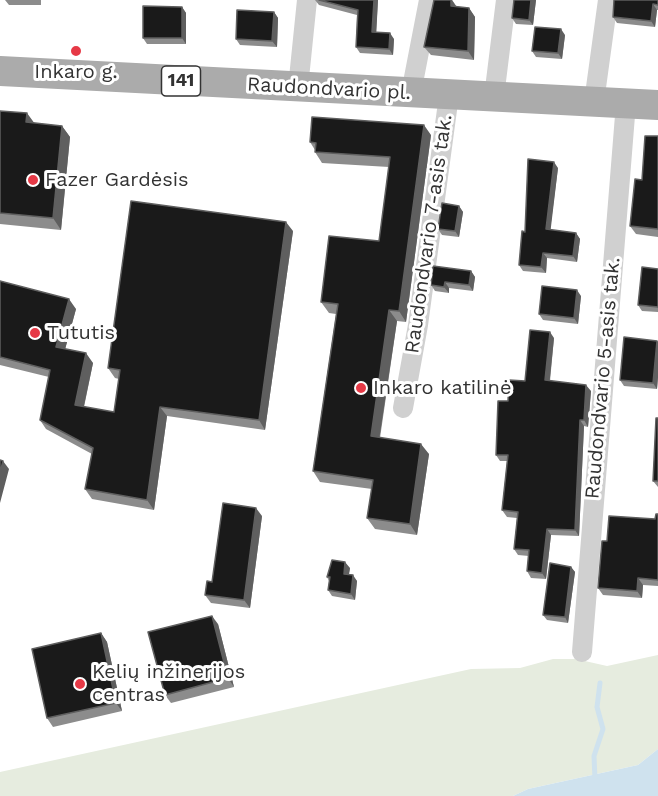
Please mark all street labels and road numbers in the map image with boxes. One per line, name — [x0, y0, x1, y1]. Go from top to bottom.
road number: 141 — [162, 66, 201, 96]
street label: Raudondvario pl. — [246, 73, 412, 105]
street label: Raudondvario 7-asis tak. — [400, 113, 458, 355]
street label: Raudondvario 5-asis tak. — [580, 256, 626, 500]

